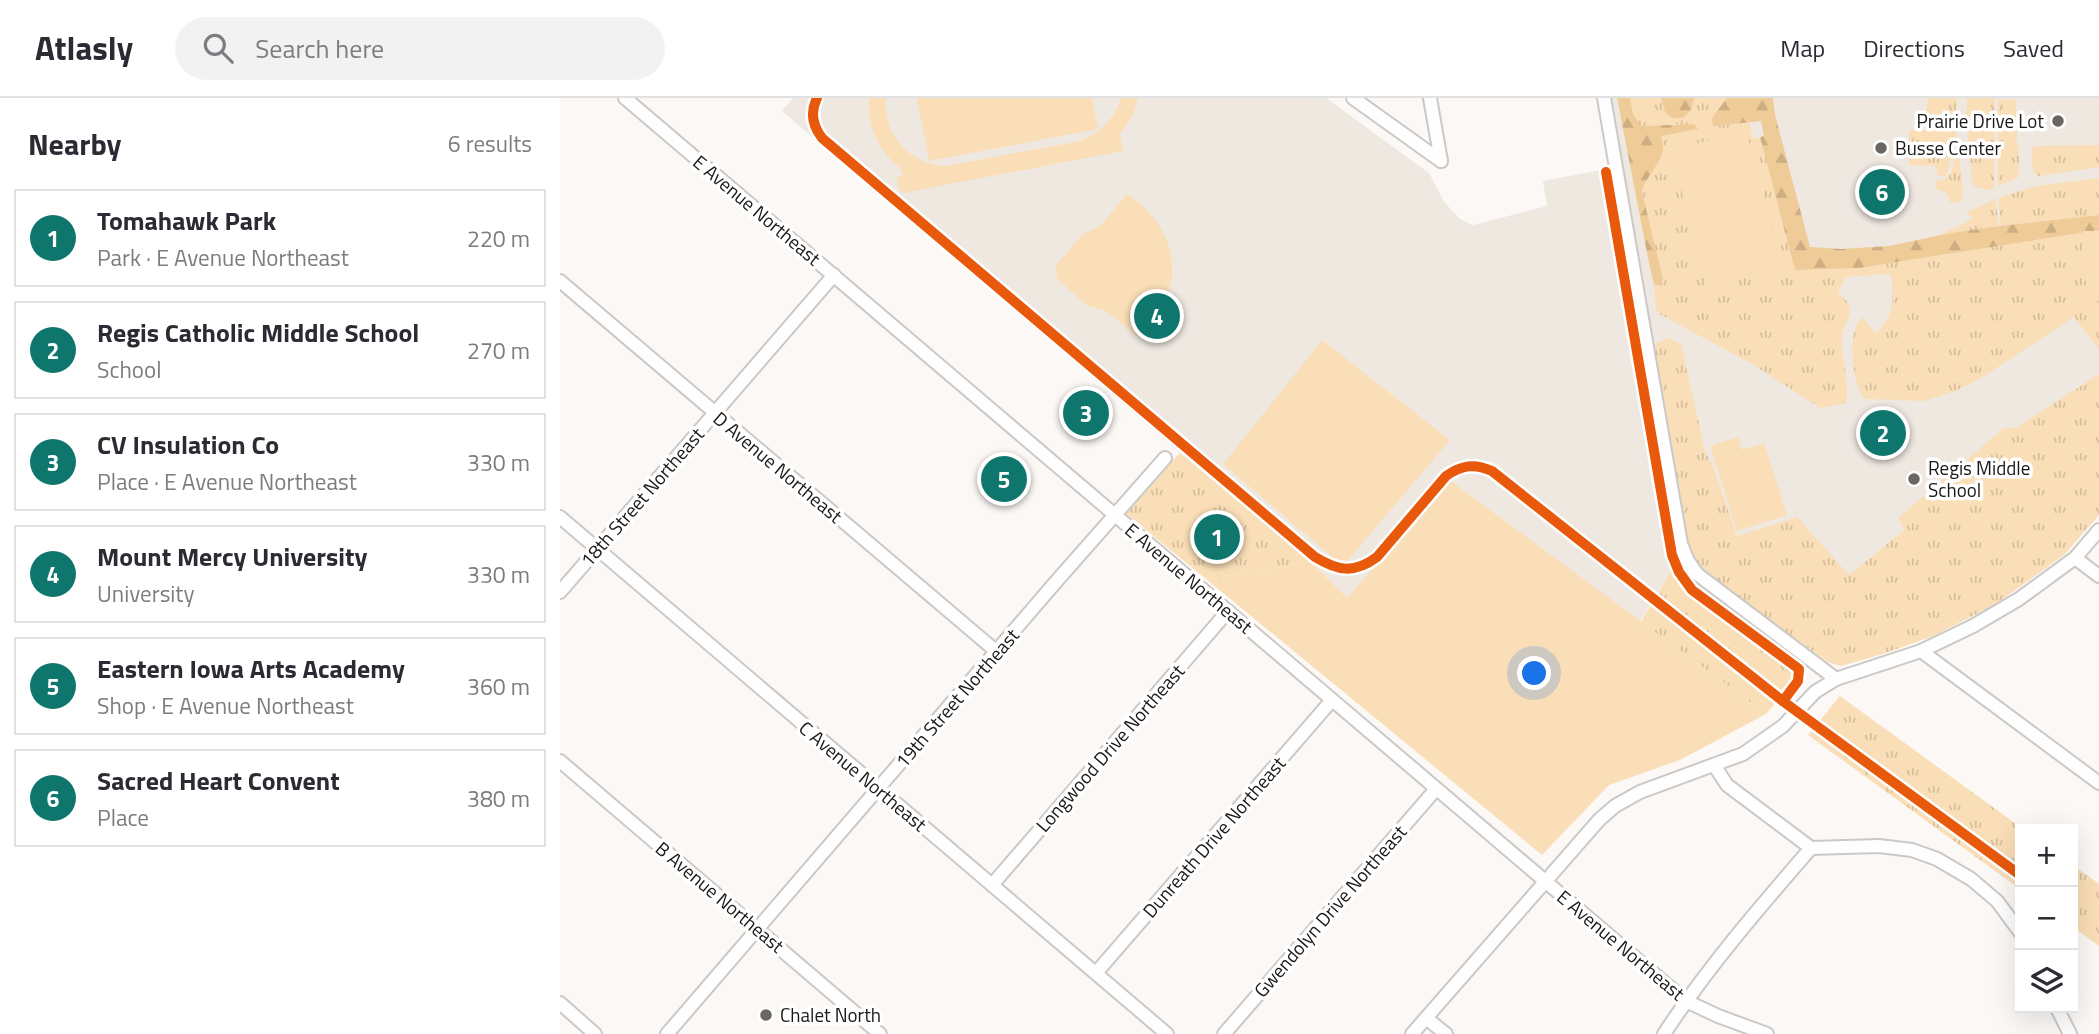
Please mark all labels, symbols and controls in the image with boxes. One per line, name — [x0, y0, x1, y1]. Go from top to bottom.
search box — [175, 17, 665, 80]
text: Atlasly — [35, 23, 133, 73]
icon: search — [199, 29, 237, 67]
text: Search here — [255, 29, 384, 68]
text: Map — [1780, 30, 1825, 66]
text: Directions — [1863, 30, 1965, 66]
text: Saved — [2003, 30, 2064, 66]
place label: Prairie Drive Lot — [1917, 106, 2044, 135]
marker: Prairie Drive Lot — [2050, 113, 2066, 129]
text: Nearby — [28, 121, 121, 167]
text: 6 results — [448, 126, 532, 161]
place label: Busse Center — [1895, 133, 2001, 162]
marker: Busse Center — [1873, 140, 1889, 156]
street label: E Avenue Northeast — [687, 147, 828, 272]
pin: 6 — [1859, 166, 1905, 218]
text: Tomahawk Park — [97, 201, 276, 240]
text: 1 — [47, 221, 59, 256]
text: 220 m — [467, 221, 530, 256]
text: Park · E Avenue Northeast — [97, 240, 349, 275]
pin: 4 — [1134, 290, 1180, 342]
text: Regis Catholic Middle School — [97, 313, 419, 352]
text: 2 — [47, 333, 59, 368]
text: 270 m — [467, 333, 530, 368]
text: School — [97, 352, 161, 387]
pin: 3 — [1063, 387, 1109, 439]
street label: D Avenue Northeast — [707, 404, 850, 530]
pin: 2 — [1860, 407, 1906, 459]
street label: 18th Street Northeast — [573, 420, 711, 573]
text: CV Insulation Co — [97, 425, 279, 464]
text: 3 — [47, 445, 59, 480]
text: 330 m — [467, 445, 530, 480]
pin: 5 — [981, 453, 1027, 505]
place label: Regis Middle School — [1928, 453, 2030, 504]
text: Place · E Avenue Northeast — [97, 464, 357, 499]
marker: Regis Middle School — [1906, 471, 1922, 487]
pin: 1 — [1194, 511, 1240, 563]
street label: E Avenue Northeast — [1119, 515, 1260, 640]
text: Mount Mercy University — [97, 537, 367, 576]
text: 4 — [47, 557, 59, 592]
text: 330 m — [467, 557, 530, 592]
text: University — [97, 576, 195, 611]
street label: 19th Street Northeast — [888, 621, 1026, 774]
text: Eastern Iowa Arts Academy — [97, 649, 405, 688]
your location — [1517, 656, 1551, 690]
street label: Longwood Drive Northeast — [1028, 657, 1191, 838]
text: 5 — [47, 669, 59, 704]
text: 360 m — [467, 669, 530, 704]
text: Shop · E Avenue Northeast — [97, 688, 354, 723]
street label: C Avenue Northeast — [793, 713, 934, 838]
street label: Dunreath Drive Northeast — [1135, 749, 1292, 924]
text: Sacred Heart Convent — [97, 761, 340, 800]
text: 6 — [47, 781, 59, 816]
text: 380 m — [467, 781, 530, 816]
text: Place — [97, 800, 149, 835]
street label: Gwendolyn Drive Northeast — [1246, 818, 1413, 1003]
map controls — [2015, 824, 2078, 1013]
button: + — [2015, 824, 2078, 887]
street label: B Avenue Northeast — [650, 834, 791, 959]
street label: E Avenue Northeast — [1551, 882, 1692, 1007]
button: − — [2015, 887, 2078, 950]
button: layers — [2015, 950, 2078, 1013]
place label: Chalet North — [780, 1000, 881, 1029]
marker: Chalet North — [758, 1007, 774, 1023]

